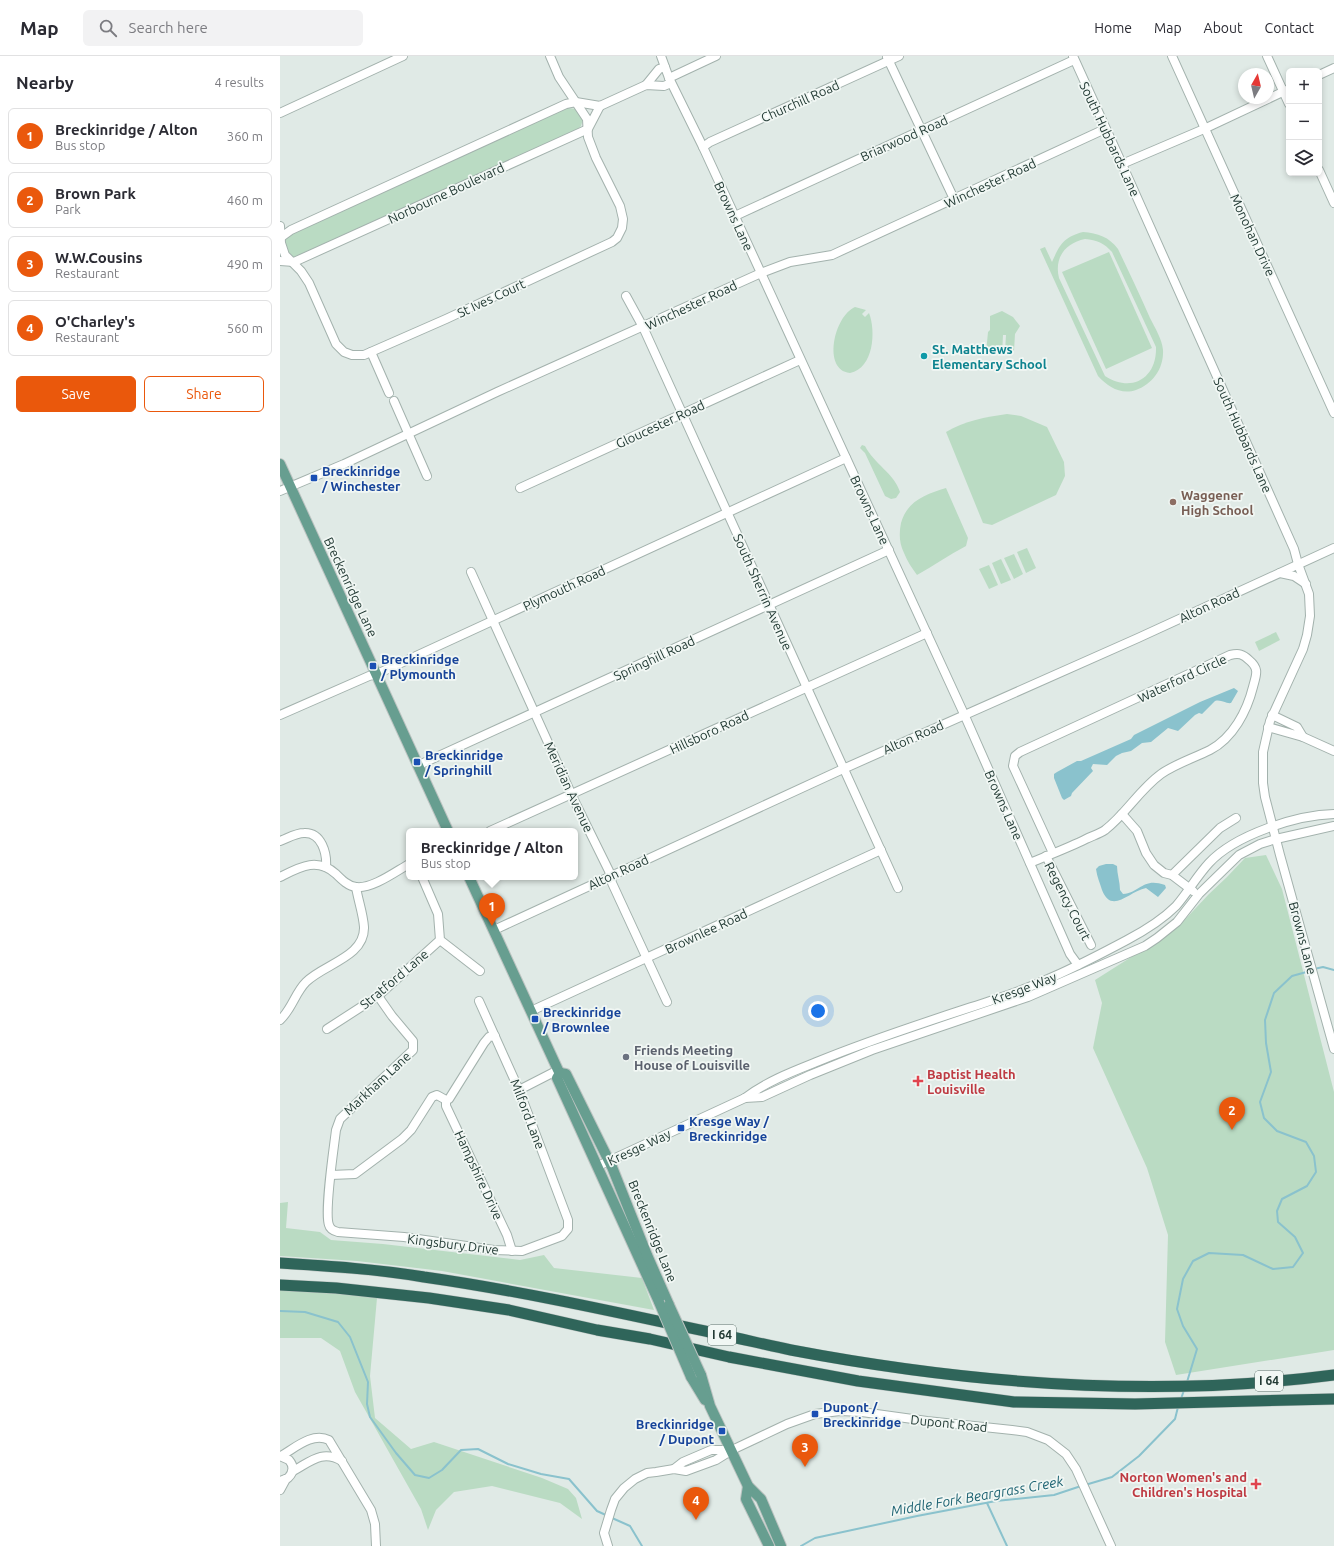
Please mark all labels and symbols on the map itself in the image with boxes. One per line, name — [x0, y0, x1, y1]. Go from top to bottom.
north arrow — [1238, 68, 1274, 104]
street label: Churchill Road — [759, 77, 841, 125]
street label: South Hubbards Lane — [1077, 79, 1143, 199]
street label: Briarwood Road — [858, 112, 950, 164]
street label: Winchester Road — [942, 156, 1038, 210]
street label: Norbourne Boulevard — [386, 160, 506, 226]
street label: Browns Lane — [712, 179, 756, 253]
street label: Monohan Drive — [1228, 192, 1278, 278]
street label: St Ives Court — [455, 276, 527, 320]
street label: Winchester Road — [643, 278, 739, 332]
place label: St. Matthews Elementary School — [932, 342, 1047, 371]
marker: St. Matthews Elementary School — [919, 351, 929, 361]
street label: South Hubbards Lane — [1211, 375, 1275, 495]
street label: Gloucester Road — [614, 397, 706, 451]
place label: Breckinridge / Winchester — [321, 464, 401, 493]
marker: Breckinridge / Winchester — [309, 473, 319, 483]
street label: Browns Lane — [848, 473, 892, 547]
place label: Waggener High School — [1181, 488, 1253, 517]
marker: Waggener High School — [1168, 497, 1178, 507]
street label: South Sherrin Avenue — [731, 532, 795, 652]
street label: Breckenridge Lane — [322, 535, 380, 639]
street label: Plymouth Road — [521, 563, 607, 613]
street label: Alton Road — [1177, 585, 1241, 625]
street label: Springhill Road — [611, 633, 697, 683]
street label: Waterford Circle — [1135, 651, 1229, 705]
place label: Breckinridge / Plymounth — [380, 652, 459, 681]
marker: Breckinridge / Plymounth — [368, 661, 378, 671]
street label: Hillsboro Road — [667, 708, 751, 756]
street label: Alton Road — [880, 717, 946, 757]
street label: Meridian Avenue — [542, 740, 596, 834]
place label: Breckinridge / Springhill — [424, 748, 503, 777]
marker: Breckinridge / Springhill — [412, 757, 422, 767]
street label: Browns Lane — [982, 768, 1026, 842]
street label: Alton Road — [586, 852, 650, 892]
street label: Regency Court — [1042, 860, 1094, 942]
pin: 1 — [479, 893, 505, 926]
street label: Browns Lane — [1287, 900, 1319, 976]
street label: Brownlee Road — [663, 906, 749, 956]
street label: Stratford Lane — [357, 946, 431, 1012]
street label: Kresge Way — [990, 969, 1058, 1007]
your location — [808, 1001, 828, 1021]
place label: Breckinridge / Brownlee — [542, 1005, 621, 1034]
marker: Breckinridge / Brownlee — [530, 1014, 540, 1024]
place label: Friends Meeting House of Louisville — [634, 1043, 750, 1072]
street label: Markham Lane — [341, 1049, 413, 1117]
marker: Friends Meeting House of Louisville — [621, 1052, 631, 1062]
place label: Baptist Health Louisville — [927, 1067, 1016, 1096]
marker: Baptist Health Louisville — [912, 1075, 924, 1087]
street label: Milford Lane — [508, 1077, 548, 1151]
pin: 2 — [1219, 1097, 1245, 1130]
place label: Kresge Way / Breckinridge — [689, 1114, 770, 1143]
marker: Kresge Way / Breckinridge — [676, 1123, 686, 1133]
street label: Kresge Way — [605, 1126, 673, 1168]
street label: Hampshire Drive — [452, 1128, 506, 1222]
street label: Breckenridge Lane — [626, 1178, 680, 1284]
street label: Kingsbury Drive — [406, 1231, 500, 1257]
road number: I 64 — [708, 1325, 736, 1345]
road number: I 64 — [1255, 1371, 1283, 1391]
place label: Dupont / Breckinridge — [823, 1400, 901, 1429]
marker: Dupont / Breckinridge — [810, 1409, 820, 1419]
street label: Dupont Road — [910, 1412, 988, 1434]
place label: Breckinridge / Dupont — [636, 1417, 714, 1446]
marker: Breckinridge / Dupont — [717, 1426, 727, 1436]
pin: 3 — [792, 1434, 818, 1467]
place label: Norton Women's and Children's Hospital — [1120, 1470, 1247, 1499]
water label: Middle Fork Beargrass Creek — [890, 1473, 1065, 1519]
marker: Norton Women's and Children's Hospital — [1250, 1478, 1262, 1490]
pin: 4 — [683, 1487, 709, 1520]

